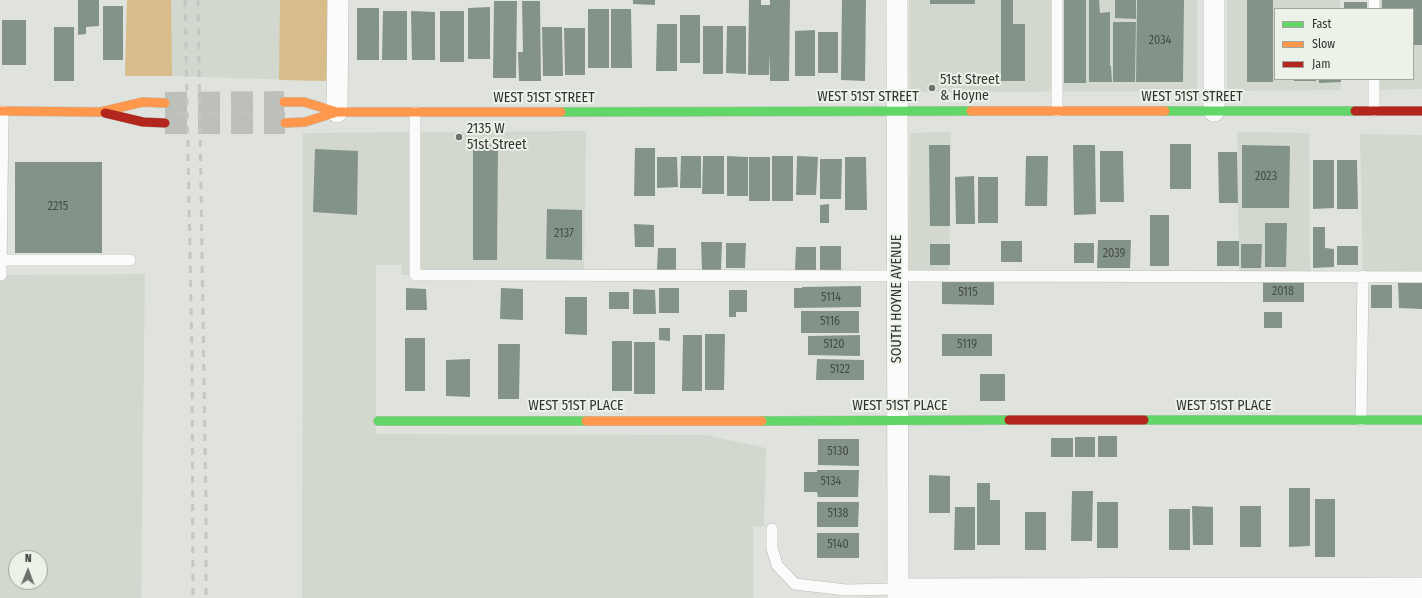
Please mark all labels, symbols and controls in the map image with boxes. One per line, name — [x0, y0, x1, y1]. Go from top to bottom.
legend — [1274, 8, 1414, 80]
text: Fast — [1312, 17, 1331, 31]
house number: 2034 — [1149, 34, 1171, 48]
text: Slow — [1312, 37, 1335, 51]
text: Jam — [1312, 57, 1330, 71]
place label: 51st Street & Hoyne — [940, 72, 999, 104]
marker: 51st Street & Hoyne — [927, 83, 937, 93]
street label: WEST 51ST STREET — [817, 89, 919, 105]
street label: WEST 51ST STREET — [1141, 89, 1243, 105]
street label: WEST 51ST STREET — [493, 90, 595, 106]
place label: 2135 W 51st Street — [467, 121, 526, 154]
marker: 2135 W 51st Street — [454, 132, 464, 142]
house number: 2023 — [1255, 170, 1277, 184]
house number: 2215 — [48, 200, 68, 214]
house number: 2137 — [554, 227, 574, 241]
street label: SOUTH HOYNE AVENUE — [889, 235, 905, 363]
house number: 2039 — [1103, 247, 1125, 261]
house number: 2018 — [1272, 285, 1294, 299]
house number: 5115 — [958, 286, 978, 300]
house number: 5114 — [821, 291, 841, 305]
house number: 5116 — [820, 315, 840, 329]
house number: 5120 — [823, 338, 845, 352]
house number: 5119 — [957, 338, 977, 352]
house number: 5122 — [830, 363, 850, 377]
street label: WEST 51ST PLACE — [528, 398, 624, 414]
street label: WEST 51ST PLACE — [852, 398, 948, 414]
street label: WEST 51ST PLACE — [1176, 398, 1272, 414]
house number: 5130 — [827, 445, 849, 459]
house number: 5134 — [821, 475, 841, 489]
house number: 5138 — [827, 507, 849, 521]
house number: 5140 — [827, 538, 849, 552]
north arrow — [8, 550, 48, 590]
text: N — [25, 552, 32, 565]

